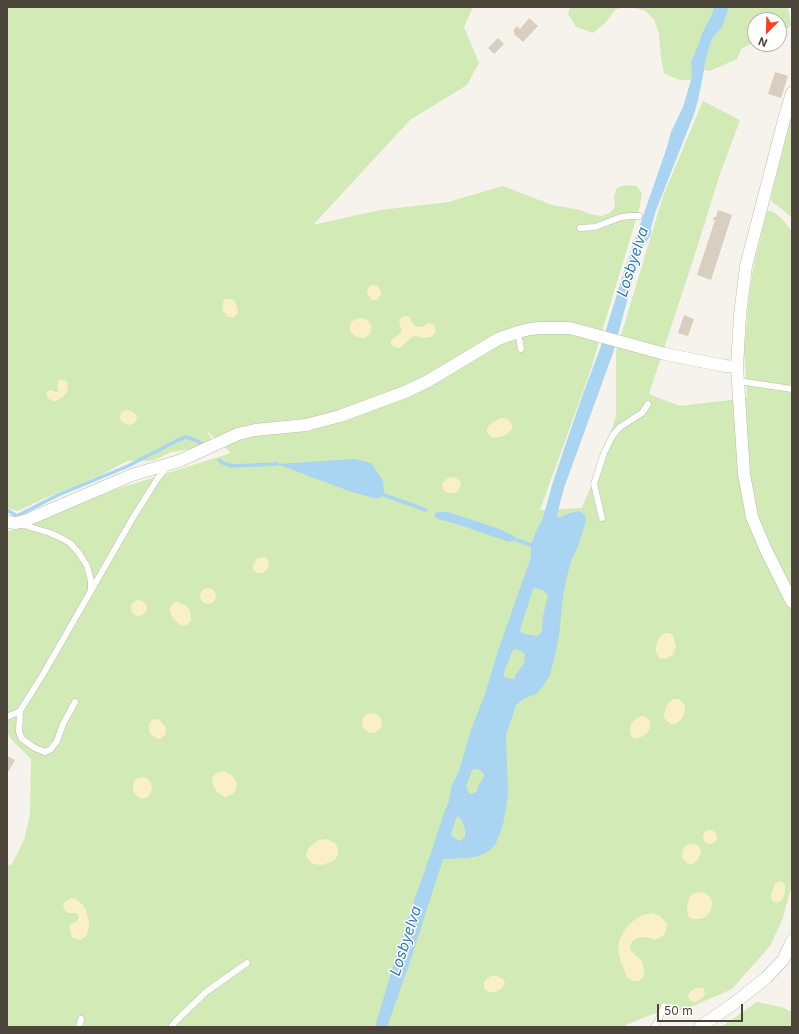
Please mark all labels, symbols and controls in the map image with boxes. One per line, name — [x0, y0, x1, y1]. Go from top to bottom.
north arrow — [747, 12, 787, 52]
text: N — [756, 34, 769, 50]
water label: Losbyelva — [613, 225, 653, 299]
water label: Losbyelva — [386, 904, 426, 978]
scale bar — [659, 996, 745, 1022]
text: 50 m — [664, 1003, 693, 1018]

